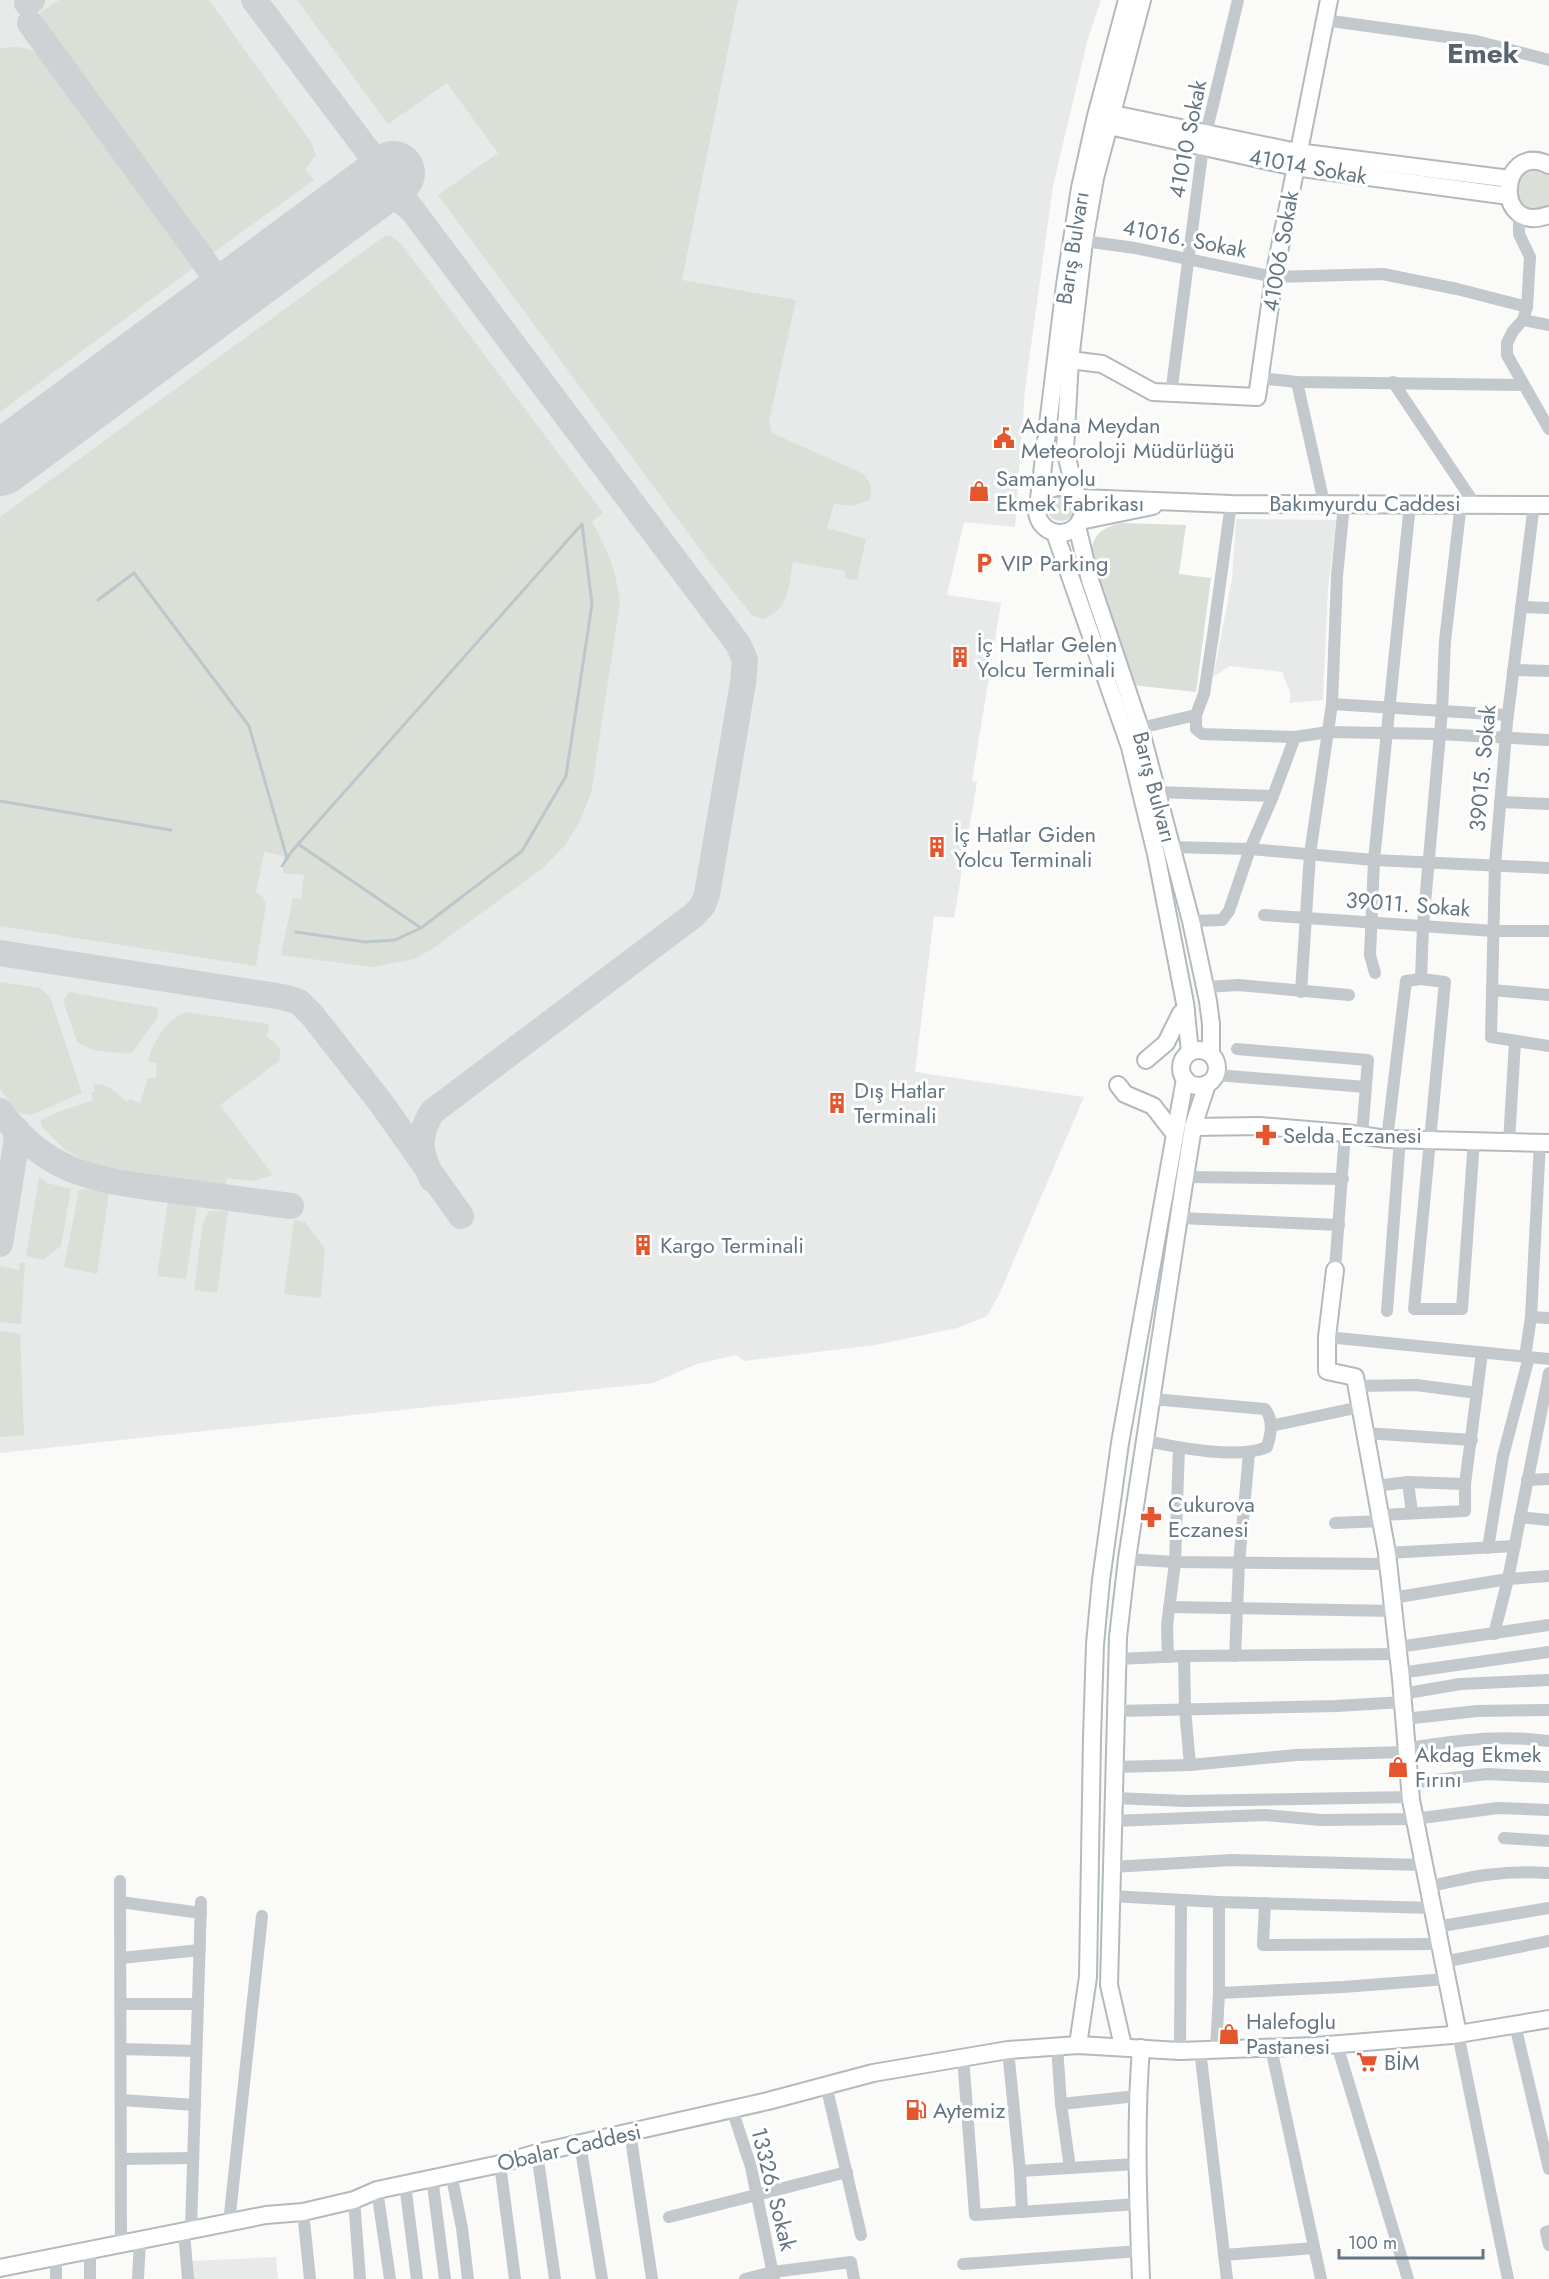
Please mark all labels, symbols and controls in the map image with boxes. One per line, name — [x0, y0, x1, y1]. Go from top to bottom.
district label: Emek — [1447, 33, 1519, 74]
street label: 41010 Sokak — [1160, 77, 1214, 201]
street label: 41014 Sokak — [1246, 140, 1370, 192]
street label: 41006 Sokak — [1254, 188, 1306, 314]
street label: Barış Bulvarı — [1047, 189, 1097, 307]
street label: 41016. Sokak — [1120, 210, 1250, 266]
place label: Adana Meydan Meteoroloji Müdürlüğü — [1021, 409, 1235, 466]
public building icon: Adana Meydan Meteoroloji Müdürlüğü — [992, 426, 1016, 450]
place label: Samanyolu Ekmek Fabrikası — [996, 462, 1144, 519]
shop icon: Samanyolu Ekmek Fabrikası — [967, 479, 991, 503]
street label: Bakımyurdu Caddesi — [1269, 487, 1461, 519]
place label: VIP Parking — [1001, 547, 1109, 579]
parking icon: VIP Parking — [972, 551, 996, 575]
place label: İç Hatlar Gelen Yolcu Terminali — [977, 628, 1117, 685]
building icon: İç Hatlar Gelen Yolcu Terminali — [948, 645, 972, 669]
street label: 39015. Sokak — [1461, 703, 1504, 833]
street label: Barış Bulvarı — [1125, 728, 1185, 846]
place label: İç Hatlar Giden Yolcu Terminali — [954, 818, 1096, 875]
building icon: İç Hatlar Giden Yolcu Terminali — [925, 835, 949, 859]
street label: 39011. Sokak — [1345, 884, 1472, 924]
place label: Dış Hatlar Terminali — [854, 1074, 945, 1131]
building icon: Dış Hatlar Terminali — [825, 1091, 849, 1115]
place label: Selda Eczanesi — [1283, 1119, 1422, 1151]
pharmacy icon: Selda Eczanesi — [1254, 1123, 1278, 1147]
place label: Kargo Terminali — [660, 1229, 804, 1261]
building icon: Kargo Terminali — [631, 1233, 655, 1257]
place label: Cukurova Eczanesi — [1168, 1488, 1255, 1545]
pharmacy icon: Cukurova Eczanesi — [1139, 1505, 1163, 1529]
place label: Akdag Ekmek Fırını — [1415, 1738, 1542, 1795]
shop icon: Akdag Ekmek Fırını — [1386, 1755, 1410, 1779]
place label: Halefoglu Pastanesi — [1246, 2005, 1336, 2062]
shop icon: Halefoglu Pastanesi — [1217, 2022, 1241, 2046]
place label: BİM — [1384, 2046, 1420, 2078]
supermarket icon: BİM — [1355, 2050, 1379, 2074]
place label: Aytemiz — [933, 2094, 1006, 2126]
fuel station icon: Aytemiz — [904, 2098, 928, 2122]
street label: Obalar Caddesi — [494, 2115, 644, 2179]
street label: 13326. Sokak — [743, 2124, 805, 2254]
scale bar — [1339, 2222, 1483, 2260]
text: 100 m — [1348, 2230, 1397, 2256]

